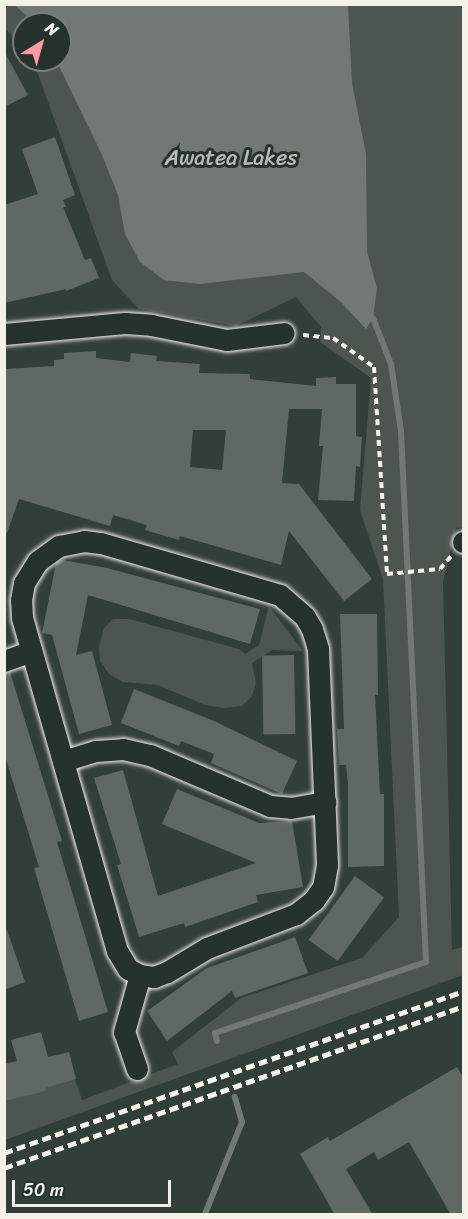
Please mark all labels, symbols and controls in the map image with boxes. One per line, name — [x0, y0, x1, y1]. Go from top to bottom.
north arrow — [12, 12, 72, 72]
text: N — [39, 14, 65, 44]
park label: Awatea Lakes — [165, 145, 297, 171]
scale bar — [15, 1168, 174, 1206]
text: 50 m — [23, 1174, 64, 1206]

